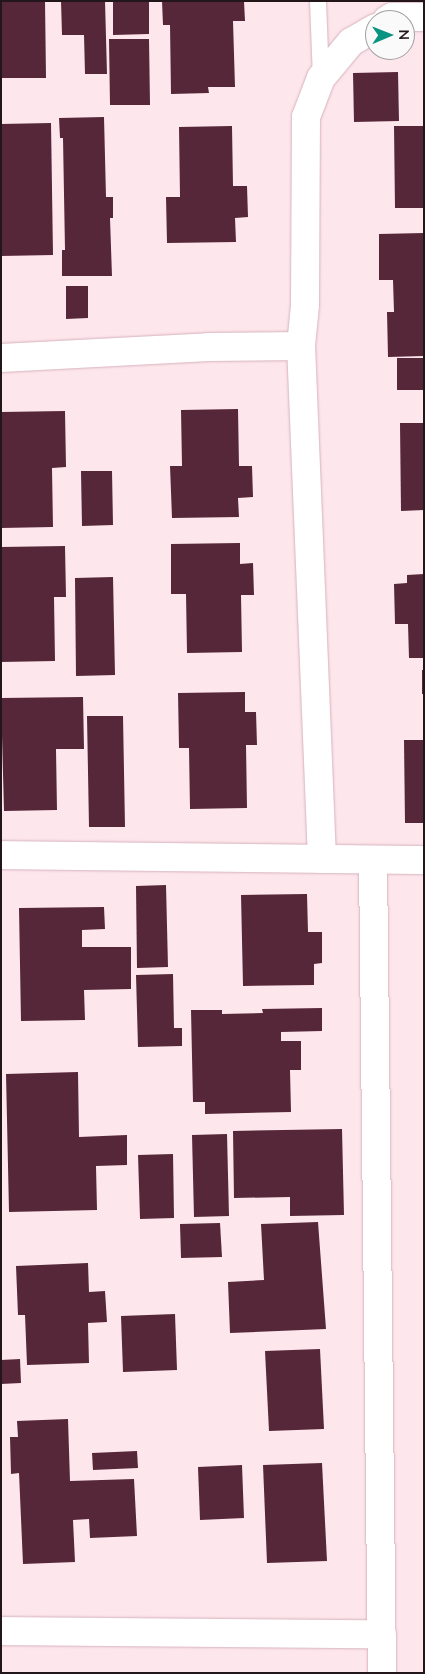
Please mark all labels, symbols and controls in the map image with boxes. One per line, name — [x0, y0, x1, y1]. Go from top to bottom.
north arrow — [365, 10, 415, 60]
text: N — [395, 29, 413, 40]

